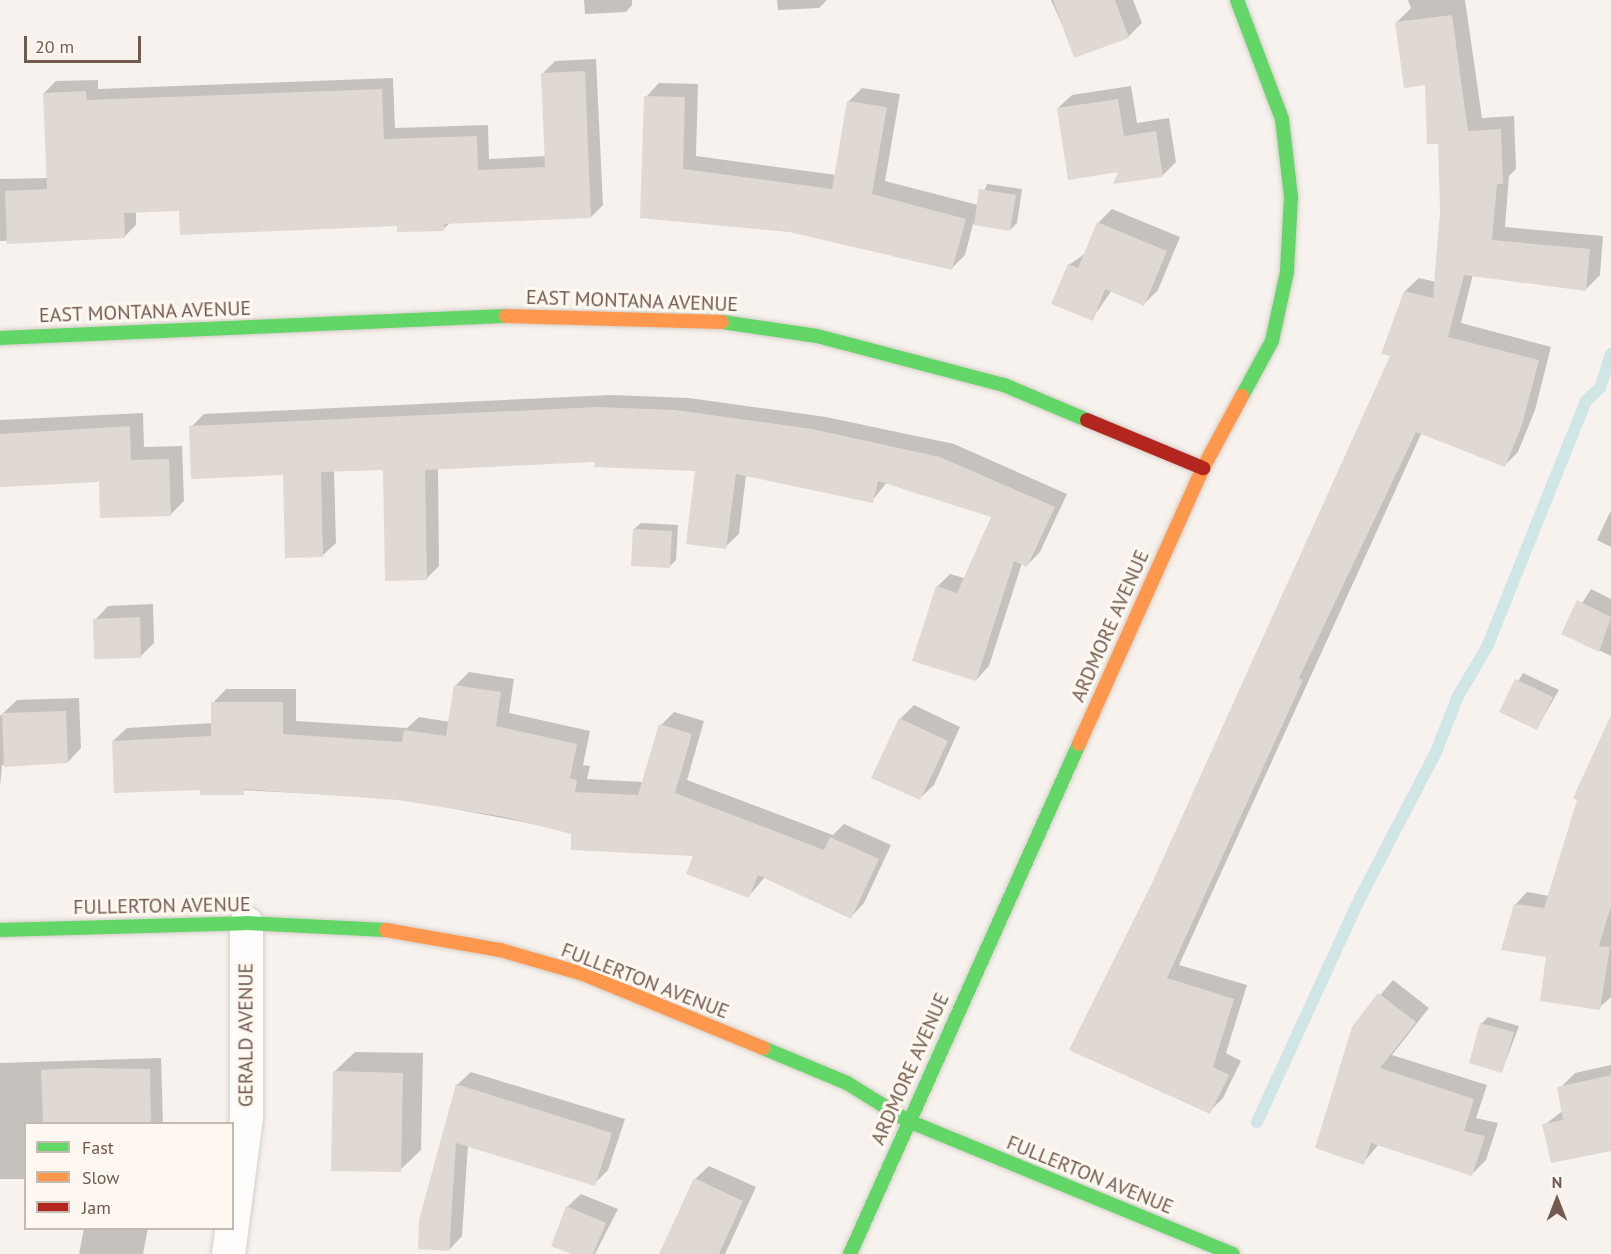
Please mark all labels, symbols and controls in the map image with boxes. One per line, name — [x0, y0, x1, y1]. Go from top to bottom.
scale bar — [27, 24, 144, 62]
text: 20 m — [35, 35, 74, 58]
street label: EAST MONTANA AVENUE — [524, 285, 740, 317]
street label: EAST MONTANA AVENUE — [37, 296, 253, 328]
street label: ARDMORE AVENUE — [1066, 546, 1154, 706]
street label: FULLERTON AVENUE — [73, 892, 251, 920]
street label: FULLERTON AVENUE — [558, 938, 732, 1024]
street label: GERALD AVENUE — [234, 963, 258, 1107]
street label: ARDMORE AVENUE — [866, 989, 954, 1149]
legend — [24, 1122, 234, 1230]
street label: FULLERTON AVENUE — [1003, 1131, 1177, 1219]
text: Fast — [82, 1136, 114, 1159]
text: Slow — [82, 1166, 120, 1189]
north arrow — [1527, 1170, 1587, 1230]
text: N — [1552, 1172, 1562, 1192]
text: Jam — [82, 1196, 111, 1219]

